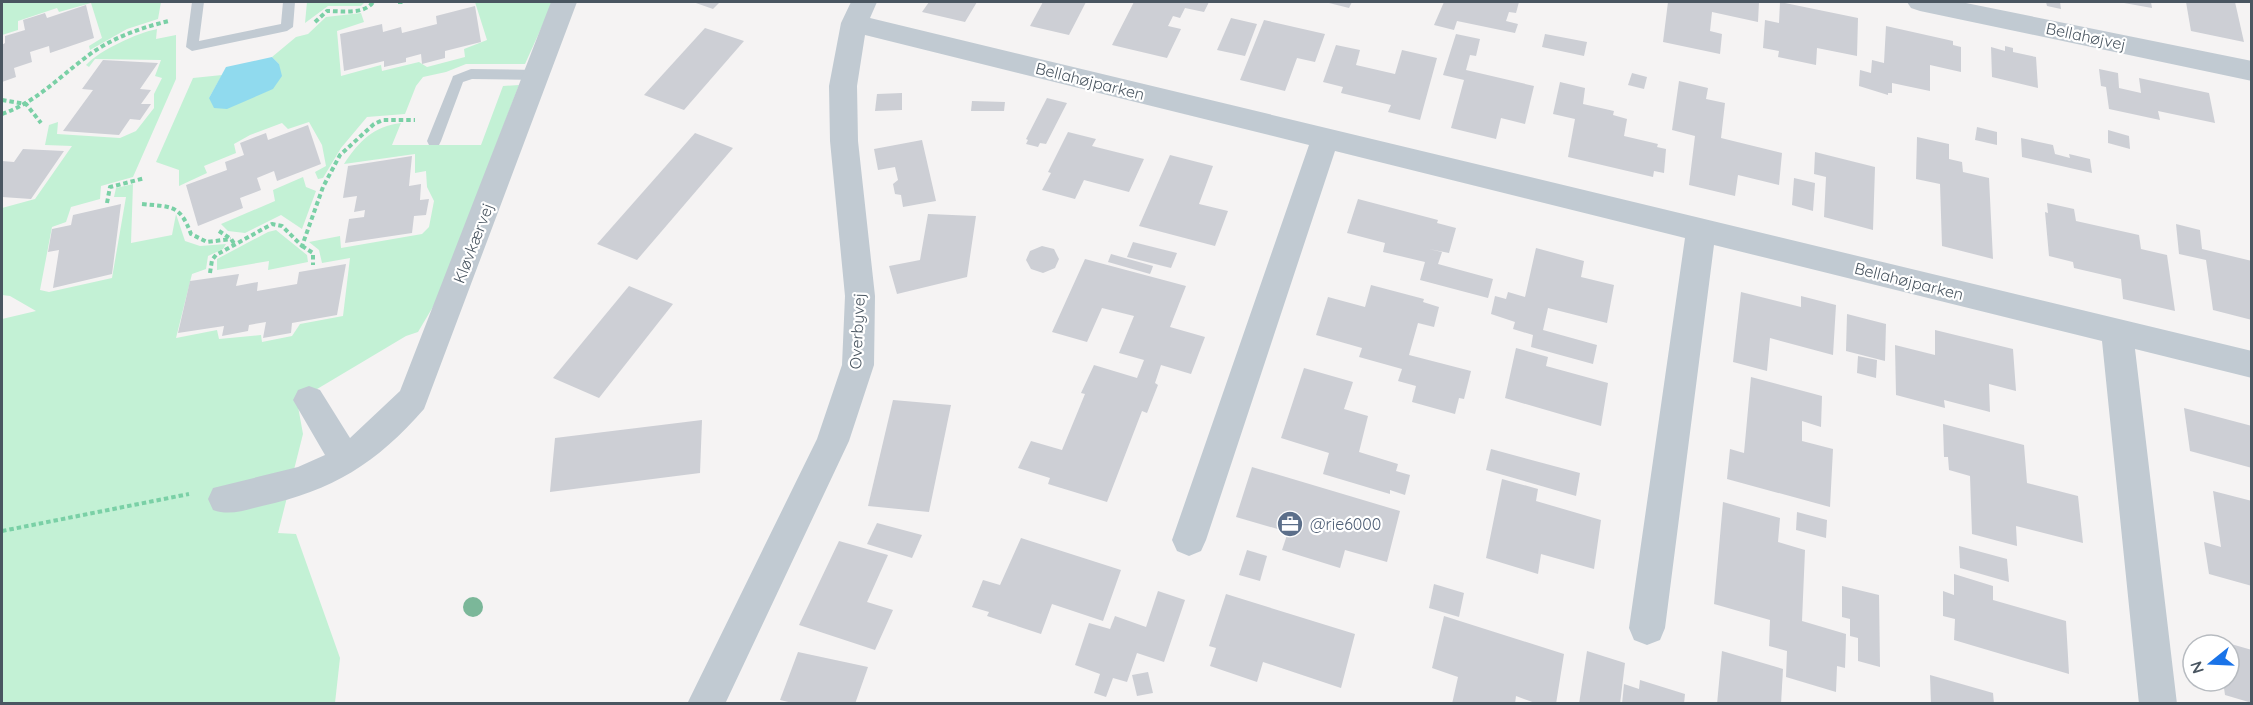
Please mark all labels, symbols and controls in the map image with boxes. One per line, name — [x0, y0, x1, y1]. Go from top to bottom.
street label: Bellahøjvej — [2044, 18, 2128, 54]
street label: Bellahøjparken — [1033, 58, 1147, 104]
street label: Kløvkærvej — [449, 200, 497, 286]
street label: Bellahøjparken — [1852, 258, 1966, 304]
street label: Overbyvej — [845, 292, 869, 370]
office icon: @rie6000 — [1275, 509, 1305, 539]
place label: @rie6000 — [1310, 514, 1381, 534]
north arrow — [2181, 633, 2241, 693]
text: N — [2185, 659, 2208, 676]

